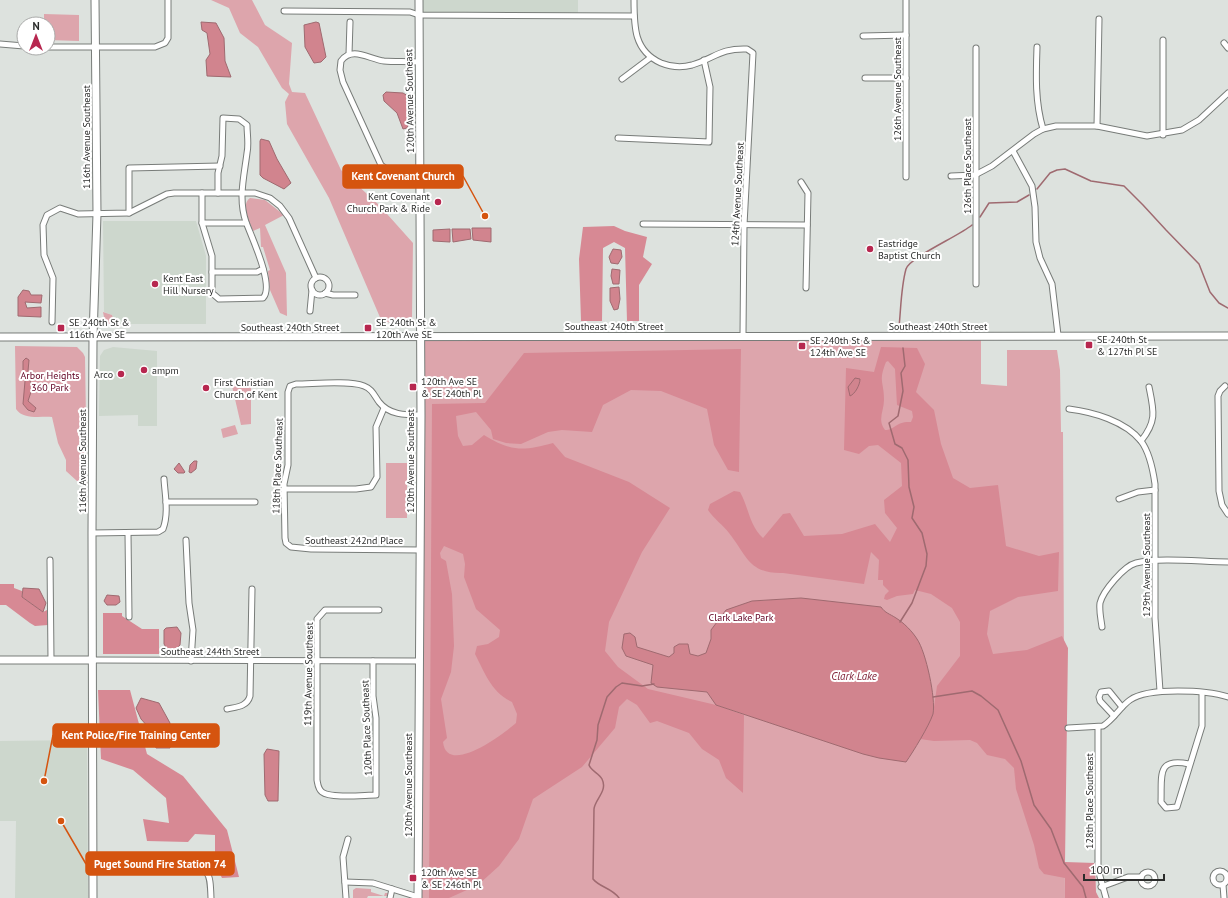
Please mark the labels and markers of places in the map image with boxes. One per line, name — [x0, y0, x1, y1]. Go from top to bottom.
callout: Kent Covenant Church — [343, 165, 463, 188]
place label: Kent Covenant Church Park & Ride — [347, 190, 431, 215]
marker: Kent Covenant Church Park & Ride — [433, 197, 443, 207]
place label: Eastridge Baptist Church — [878, 237, 941, 262]
marker: Eastridge Baptist Church — [865, 244, 875, 254]
place label: Kent East Hill Nursery — [163, 272, 214, 297]
marker: Kent East Hill Nursery — [150, 279, 160, 289]
place label: SE 240th St & 116th Ave SE — [69, 316, 130, 341]
place label: SE 240th St & 120th Ave SE — [376, 316, 437, 341]
marker: SE 240th St & 116th Ave SE — [56, 323, 66, 333]
marker: SE 240th St & 120th Ave SE — [363, 323, 373, 333]
place label: SE 240th St & 127th Pl SE — [1097, 333, 1157, 358]
place label: SE 240th St & 124th Ave SE — [810, 334, 871, 359]
marker: SE 240th St & 127th Pl SE — [1084, 340, 1094, 350]
marker: SE 240th St & 124th Ave SE — [797, 341, 807, 351]
place label: ampm — [152, 364, 179, 377]
marker: ampm — [139, 365, 149, 375]
place label: Arco — [94, 368, 113, 381]
marker: Arco — [116, 369, 126, 379]
place label: 120th Ave SE & SE 240th Pl — [421, 375, 482, 400]
place label: First Christian Church of Kent — [214, 376, 278, 401]
marker: 120th Ave SE & SE 240th Pl — [408, 382, 418, 392]
marker: First Christian Church of Kent — [201, 383, 211, 393]
callout: Kent Police/Fire Training Center — [53, 724, 219, 747]
callout: Puget Sound Fire Station 74 — [86, 852, 234, 875]
place label: 120th Ave SE & SE 246th Pl — [421, 866, 482, 891]
marker: 120th Ave SE & SE 246th Pl — [408, 873, 418, 883]

